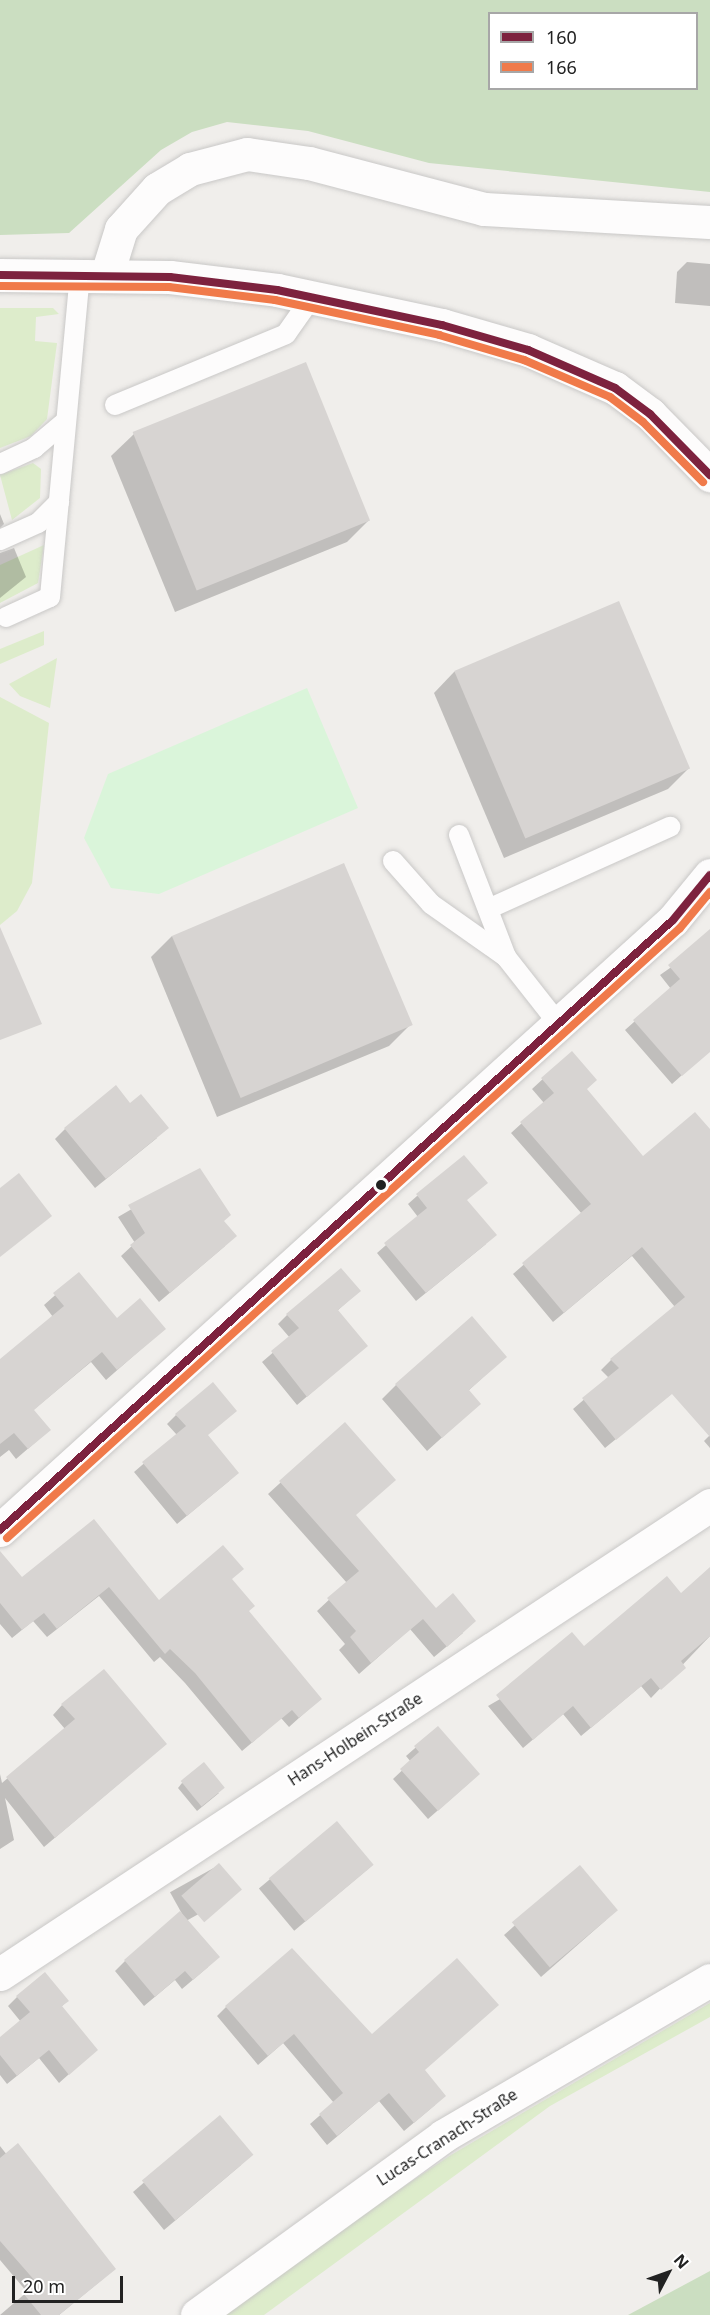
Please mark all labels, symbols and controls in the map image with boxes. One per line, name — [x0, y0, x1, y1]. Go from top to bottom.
legend — [488, 12, 698, 90]
text: 160 — [546, 25, 577, 49]
text: 166 — [546, 55, 577, 79]
unlabelled marker — [375, 1179, 387, 1191]
street label: Hans-Holbein-Straße — [284, 1688, 426, 1790]
street label: Lucas-Cranach-Straße — [373, 2084, 521, 2190]
north arrow — [638, 2243, 698, 2303]
text: N — [669, 2249, 694, 2273]
scale bar — [15, 2264, 126, 2302]
text: 20 m — [23, 2274, 65, 2298]

